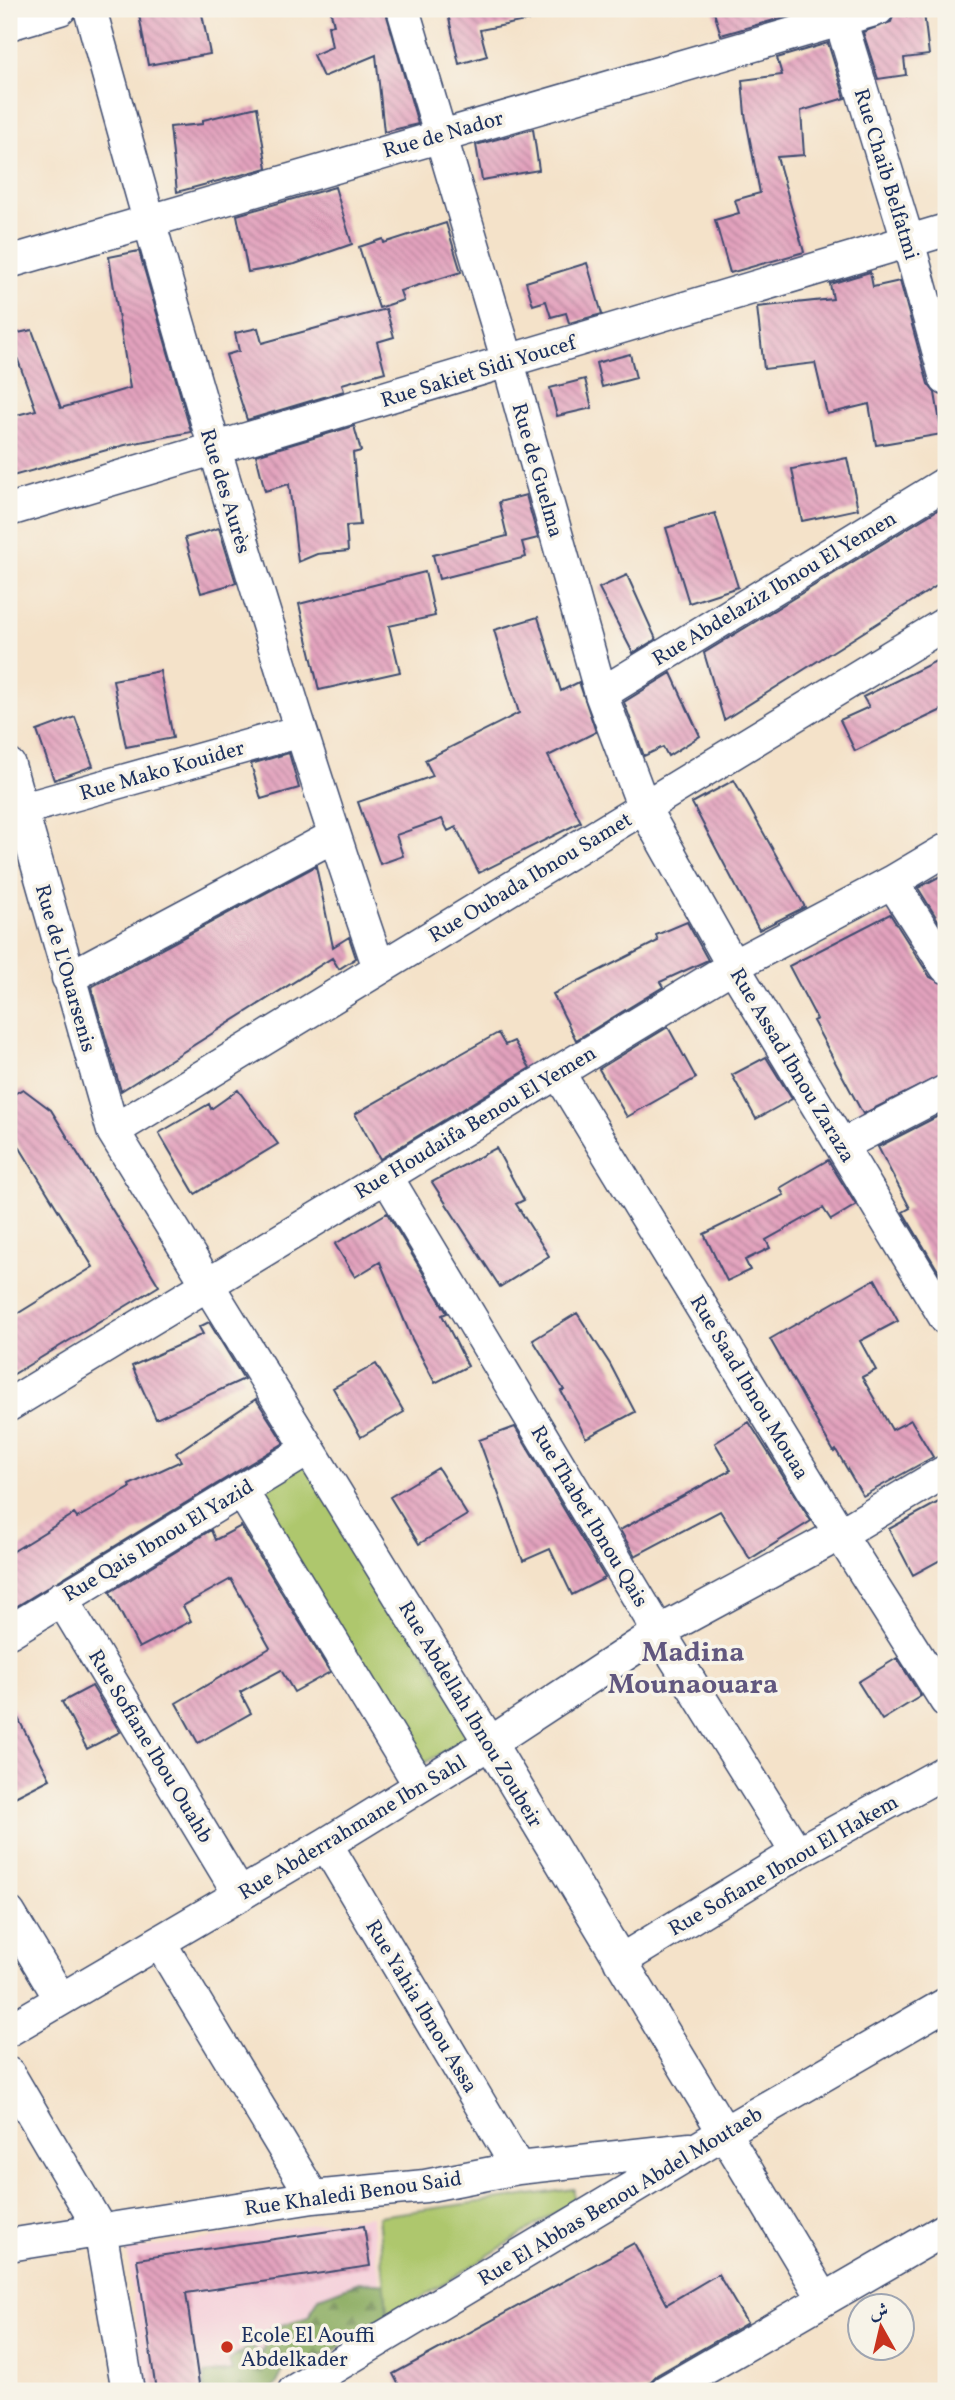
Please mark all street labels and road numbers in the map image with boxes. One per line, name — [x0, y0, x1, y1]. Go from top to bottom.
street label: Rue Chaib Belfatmi — [846, 85, 925, 264]
street label: Rue de Nador — [380, 104, 507, 166]
street label: Rue Sakiet Sidi Youcef — [378, 328, 581, 416]
street label: Rue de Guelma — [503, 400, 570, 541]
street label: Rue des Aurès — [192, 425, 257, 558]
street label: Rue Abdelaziz Ibnou El Yemen — [647, 505, 902, 674]
street label: Rue Mako Kouider — [77, 734, 248, 809]
street label: Rue Oubada Ibnou Samet — [424, 806, 638, 951]
street label: Rue de L'Ouarsenis — [27, 881, 102, 1056]
street label: Rue Assad Ibnou Zaraza — [722, 963, 861, 1168]
street label: Rue Houdaifa Benou El Yemen — [349, 1039, 602, 1207]
street label: Rue Saad Ibnou Mouaa — [682, 1290, 815, 1486]
street label: Rue Thabet Ibnou Qais — [523, 1420, 655, 1613]
street label: Rue Qais Ibnou El Yazid — [58, 1473, 260, 1610]
street label: Rue Abdellah Ibnou Zoubeir — [390, 1596, 549, 1834]
street label: Rue Sofiane Ibou Ouahb — [80, 1644, 219, 1849]
street label: Rue Abderrahmane Ibn Sahl — [233, 1749, 472, 1908]
street label: Rue Sofiane Ibnou El Hakem — [663, 1788, 904, 1944]
street label: Rue Yahia Ibnou Assa — [357, 1915, 484, 2099]
street label: Rue El Abbas Benou Abdel Moutaeb — [473, 2101, 769, 2294]
street label: Rue Khaledi Benou Said — [243, 2165, 464, 2224]

